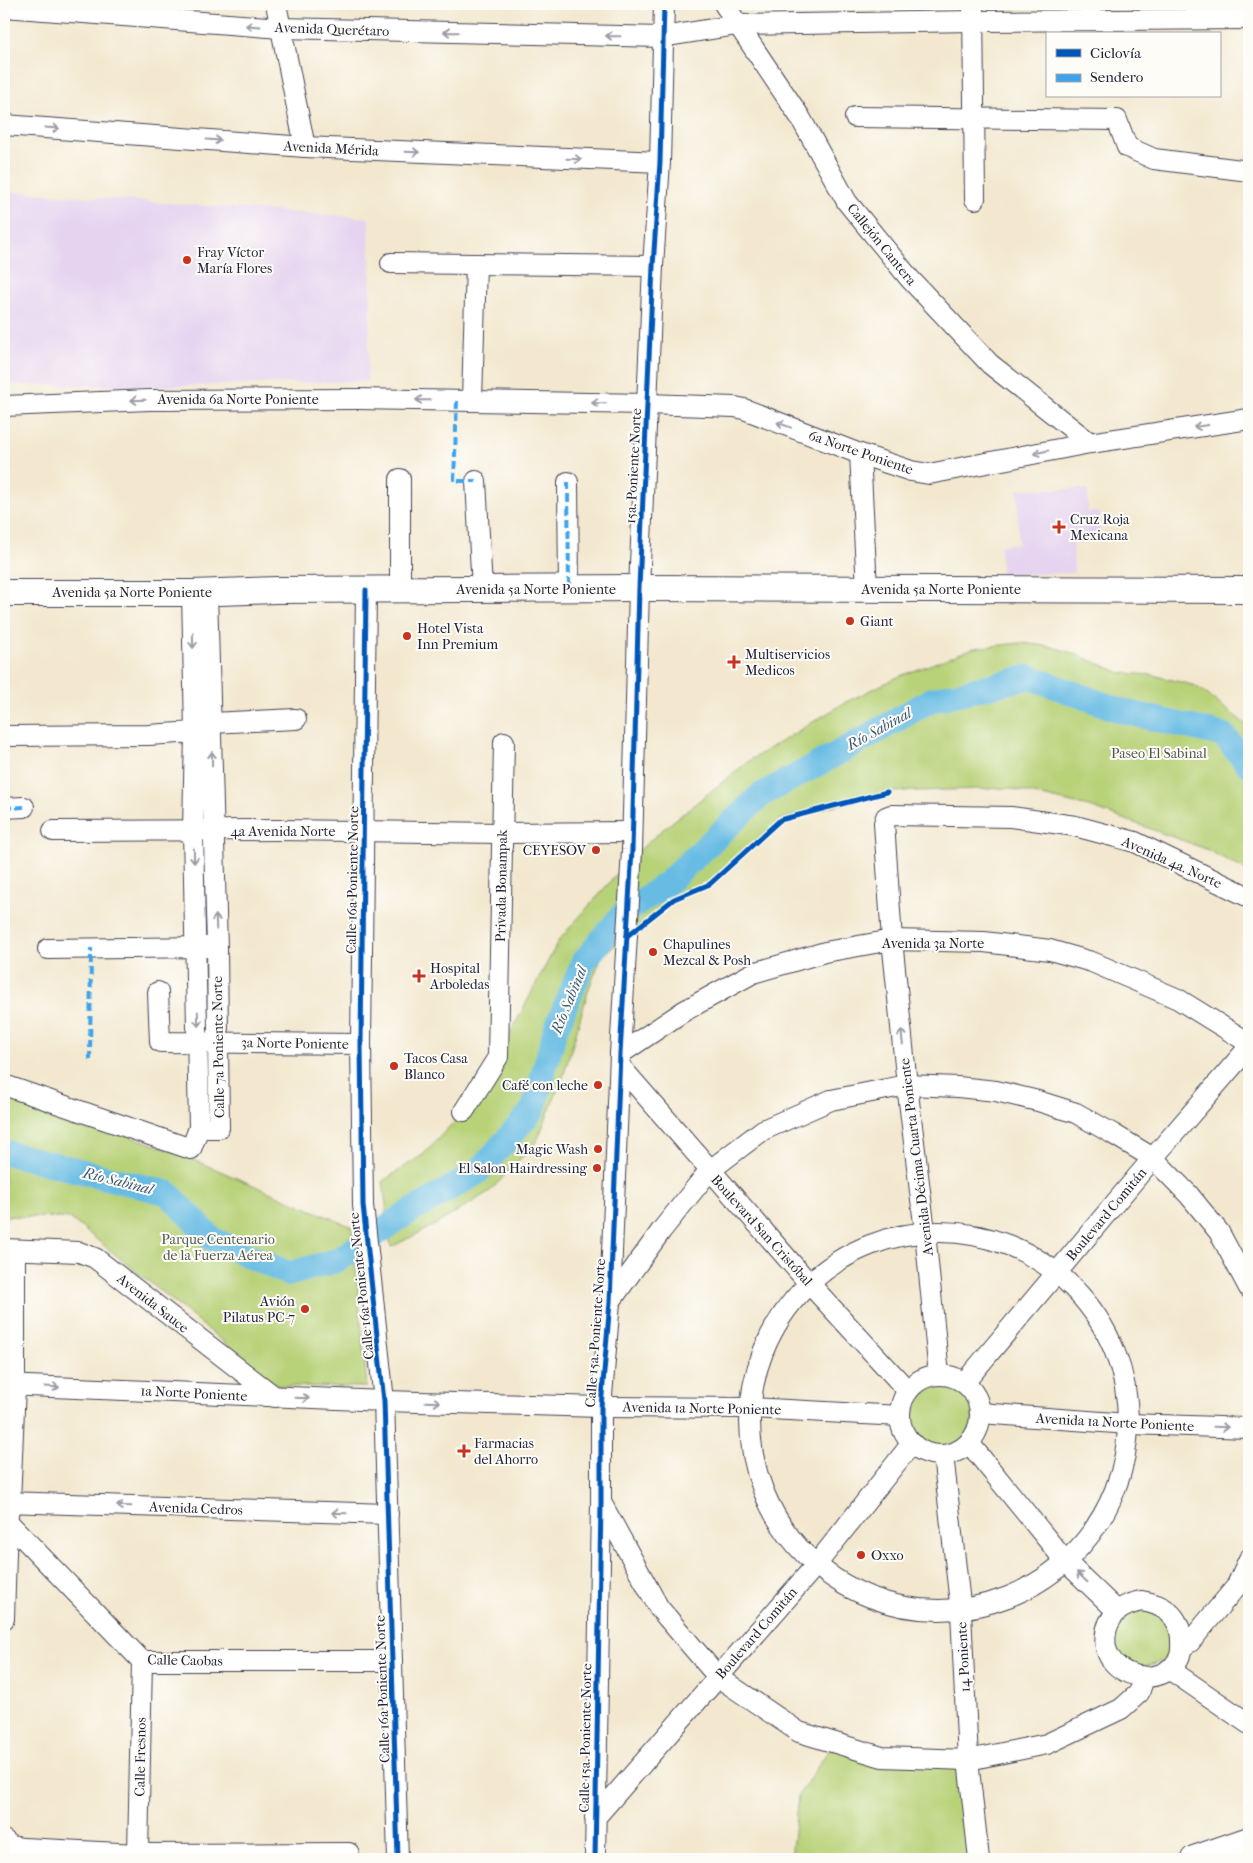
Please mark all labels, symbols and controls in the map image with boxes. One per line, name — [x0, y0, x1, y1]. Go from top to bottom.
street label: Avenida Querétaro — [273, 19, 390, 40]
one-way arrow — [245, 21, 261, 31]
one-way arrow — [443, 28, 459, 37]
one-way arrow — [605, 31, 622, 41]
legend — [1046, 32, 1220, 98]
text: Ciclovía — [1090, 44, 1142, 62]
text: Sendero — [1090, 68, 1144, 86]
one-way arrow — [44, 124, 60, 133]
one-way arrow — [206, 136, 222, 145]
street label: Avenida Mérida — [282, 137, 380, 160]
one-way arrow — [403, 147, 419, 156]
one-way arrow — [566, 154, 582, 163]
street label: Callejón Cantera — [843, 200, 920, 289]
place label: Fray Víctor María Flores — [197, 244, 272, 277]
marker: Fray Víctor María Flores — [181, 254, 193, 266]
street label: Avenida 6a Norte Poniente — [156, 391, 319, 408]
one-way arrow — [130, 395, 146, 405]
one-way arrow — [415, 396, 431, 405]
one-way arrow — [591, 398, 607, 408]
street label: 15a. Poniente Norte — [622, 408, 645, 524]
one-way arrow — [777, 420, 792, 429]
one-way arrow — [1193, 422, 1209, 432]
street label: 6a Norte Poniente — [806, 427, 915, 478]
one-way arrow — [1033, 448, 1049, 457]
place label: Cruz Roja Mexicana — [1070, 511, 1130, 544]
marker: Cruz Roja Mexicana — [1052, 520, 1066, 534]
street label: Avenida 5a Norte Poniente — [455, 581, 616, 598]
street label: Avenida 5a Norte Poniente — [860, 581, 1021, 598]
street label: Avenida 5a Norte Poniente — [51, 584, 212, 601]
place label: Giant — [860, 613, 894, 630]
marker: Giant — [844, 615, 856, 627]
place label: Hotel Vista Inn Premium — [417, 620, 499, 653]
marker: Hotel Vista Inn Premium — [401, 630, 413, 642]
one-way arrow — [188, 633, 198, 649]
place label: Multiservicios Medicos — [745, 646, 830, 679]
marker: Multiservicios Medicos — [727, 655, 741, 669]
water label: Río Sabinal — [843, 703, 916, 755]
park label: Paseo El Sabinal — [1111, 745, 1207, 762]
one-way arrow — [207, 751, 216, 767]
street label: Calle 16a Poniente Norte — [343, 806, 362, 954]
street label: 4a Avenida Norte — [231, 823, 335, 840]
street label: Privada Bonampak — [492, 829, 511, 942]
street label: Avenida 4a. Norte — [1118, 832, 1224, 892]
place label: CEYESOV — [523, 842, 587, 859]
marker: CEYESOV — [590, 844, 602, 856]
one-way arrow — [189, 848, 199, 864]
one-way arrow — [212, 914, 221, 930]
street label: Avenida 3a Norte — [881, 935, 984, 952]
place label: Chapulines Mezcal & Posh — [663, 936, 751, 969]
marker: Chapulines Mezcal & Posh — [647, 946, 659, 958]
place label: Hospital Arboledas — [429, 960, 489, 993]
water label: Río Sabinal — [547, 962, 592, 1037]
marker: Hospital Arboledas — [412, 969, 426, 983]
street label: Calle 7a Poniente Norte — [209, 976, 228, 1118]
one-way arrow — [193, 1010, 203, 1026]
one-way arrow — [897, 1029, 907, 1045]
street label: 3a Norte Poniente — [241, 1034, 349, 1053]
place label: Tacos Casa Blanco — [404, 1050, 468, 1083]
street label: Avenida Décima Cuarta Poniente — [896, 1057, 937, 1258]
marker: Tacos Casa Blanco — [388, 1060, 400, 1072]
place label: Café con leche — [502, 1077, 588, 1094]
marker: Café con leche — [592, 1079, 604, 1091]
place label: Magic Wash — [516, 1141, 588, 1158]
marker: Magic Wash — [592, 1143, 604, 1155]
place label: El Salon Hairdressing — [458, 1160, 588, 1177]
marker: El Salon Hairdressing — [591, 1162, 603, 1174]
water label: Río Sabinal — [80, 1163, 157, 1199]
street label: Boulevard Comitán — [1063, 1164, 1150, 1264]
street label: Boulevard San Cristóbal — [707, 1171, 816, 1289]
street label: Calle 16a Poniente Norte — [345, 1211, 378, 1360]
park label: Parque Centenario de la Fuerza Aérea — [161, 1231, 275, 1264]
street label: Calle 15a. Poniente Norte — [582, 1258, 609, 1408]
street label: Avenida Sauce — [113, 1270, 192, 1337]
place label: Avión Pilatus PC-7 — [223, 1293, 295, 1326]
marker: Avión Pilatus PC-7 — [299, 1303, 311, 1315]
street label: 1a Norte Poniente — [140, 1382, 248, 1405]
one-way arrow — [44, 1383, 60, 1392]
one-way arrow — [294, 1393, 310, 1403]
one-way arrow — [424, 1397, 441, 1407]
street label: Avenida 1a Norte Poniente — [622, 1399, 782, 1418]
street label: Avenida 1a Norte Poniente — [1034, 1410, 1195, 1435]
one-way arrow — [1213, 1422, 1229, 1432]
place label: Farmacias del Ahorro — [474, 1435, 538, 1468]
marker: Farmacias del Ahorro — [458, 1445, 470, 1457]
street label: Avenida Cedros — [148, 1498, 243, 1519]
one-way arrow — [116, 1501, 132, 1510]
one-way arrow — [331, 1508, 347, 1517]
place label: Oxxo — [871, 1547, 904, 1564]
marker: Oxxo — [855, 1549, 867, 1561]
one-way arrow — [1077, 1572, 1089, 1584]
street label: Boulevard Comitán — [712, 1584, 801, 1683]
street label: Calle 16a Poniente Norte — [371, 1615, 394, 1763]
street label: 14 Poniente — [953, 1621, 974, 1693]
street label: Calle Caobas — [147, 1651, 223, 1670]
street label: Calle 15a. Poniente Norte — [576, 1663, 595, 1813]
street label: Calle Fresnos — [131, 1717, 150, 1797]

